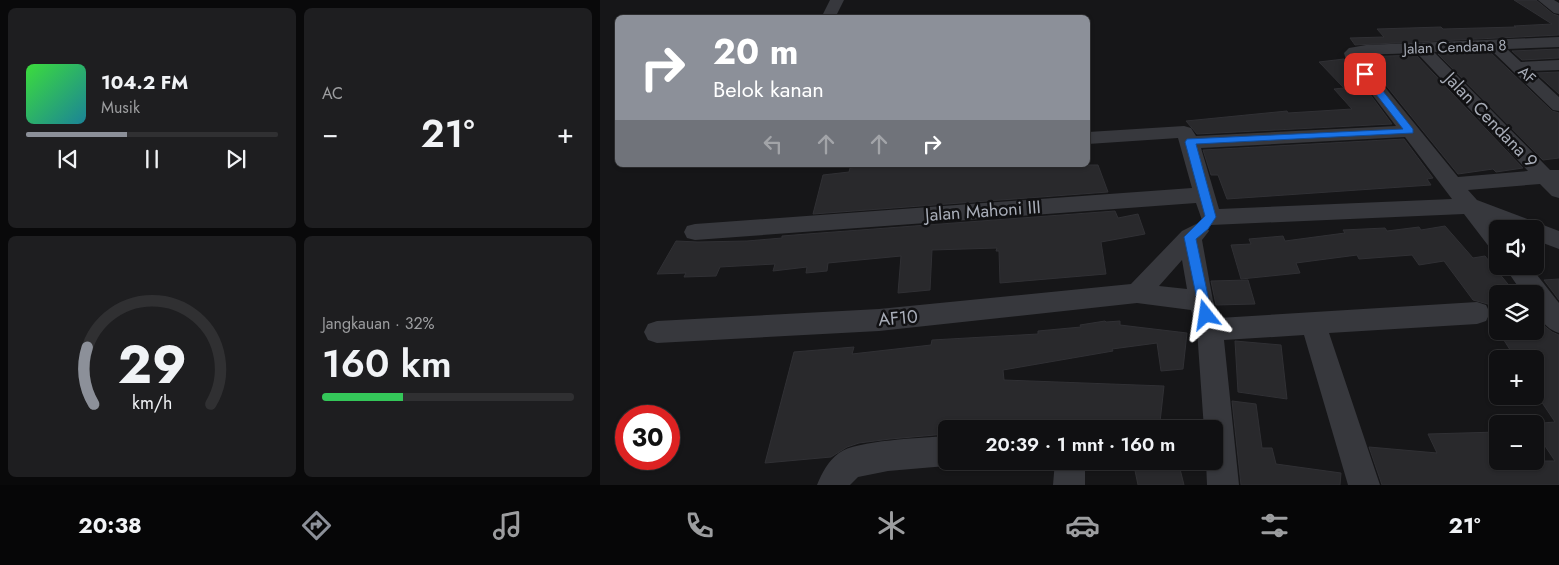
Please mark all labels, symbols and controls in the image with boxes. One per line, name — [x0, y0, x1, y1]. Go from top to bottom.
text: 20 m — [713, 27, 798, 77]
street label: Jalan Cendana 8 — [1401, 34, 1507, 60]
icon: right — [630, 35, 695, 100]
pin — [1344, 53, 1386, 95]
icon: arrive — [1351, 60, 1379, 88]
street label: AF — [1513, 61, 1541, 89]
street label: Jalan Cendana 9 — [1437, 65, 1544, 174]
text: 104.2 FM — [101, 69, 188, 96]
text: Belok kanan — [713, 73, 824, 105]
text: AC — [322, 82, 343, 105]
text: Musik — [101, 96, 140, 119]
text: 21° — [421, 106, 474, 161]
text: − — [322, 113, 339, 154]
text: + — [557, 113, 574, 154]
icon: left — [759, 130, 787, 158]
icon: ahead — [812, 130, 840, 158]
icon: ahead — [865, 130, 893, 158]
icon: right — [918, 130, 946, 158]
icon: previous — [54, 145, 82, 173]
icon: pause — [138, 145, 166, 173]
icon: next — [222, 145, 250, 173]
street label: Jalan Mahoni III — [922, 194, 1042, 228]
map controls — [1489, 220, 1544, 470]
button: sound — [1489, 220, 1544, 275]
button: layers — [1489, 285, 1544, 340]
position arrow — [1179, 288, 1231, 340]
street label: AF10 — [877, 303, 919, 333]
text: Jangkauan · 32% — [322, 312, 435, 335]
text: 29 — [118, 327, 186, 403]
text: 160 km — [322, 336, 452, 391]
button: + — [1489, 350, 1544, 405]
text: km/h — [132, 390, 172, 416]
speed limit sign: 30 — [615, 405, 680, 470]
button: − — [1489, 415, 1544, 470]
text: 20:39 · 1 mnt · 160 m — [986, 431, 1175, 458]
icon: directions — [299, 508, 334, 543]
icon: music — [490, 508, 525, 543]
icon: phone — [682, 508, 717, 543]
icon: climate — [874, 508, 909, 543]
icon: car — [1065, 508, 1100, 543]
icon: filters — [1257, 508, 1292, 543]
text: 20:38 — [78, 509, 142, 541]
text: 21° — [1448, 509, 1481, 541]

